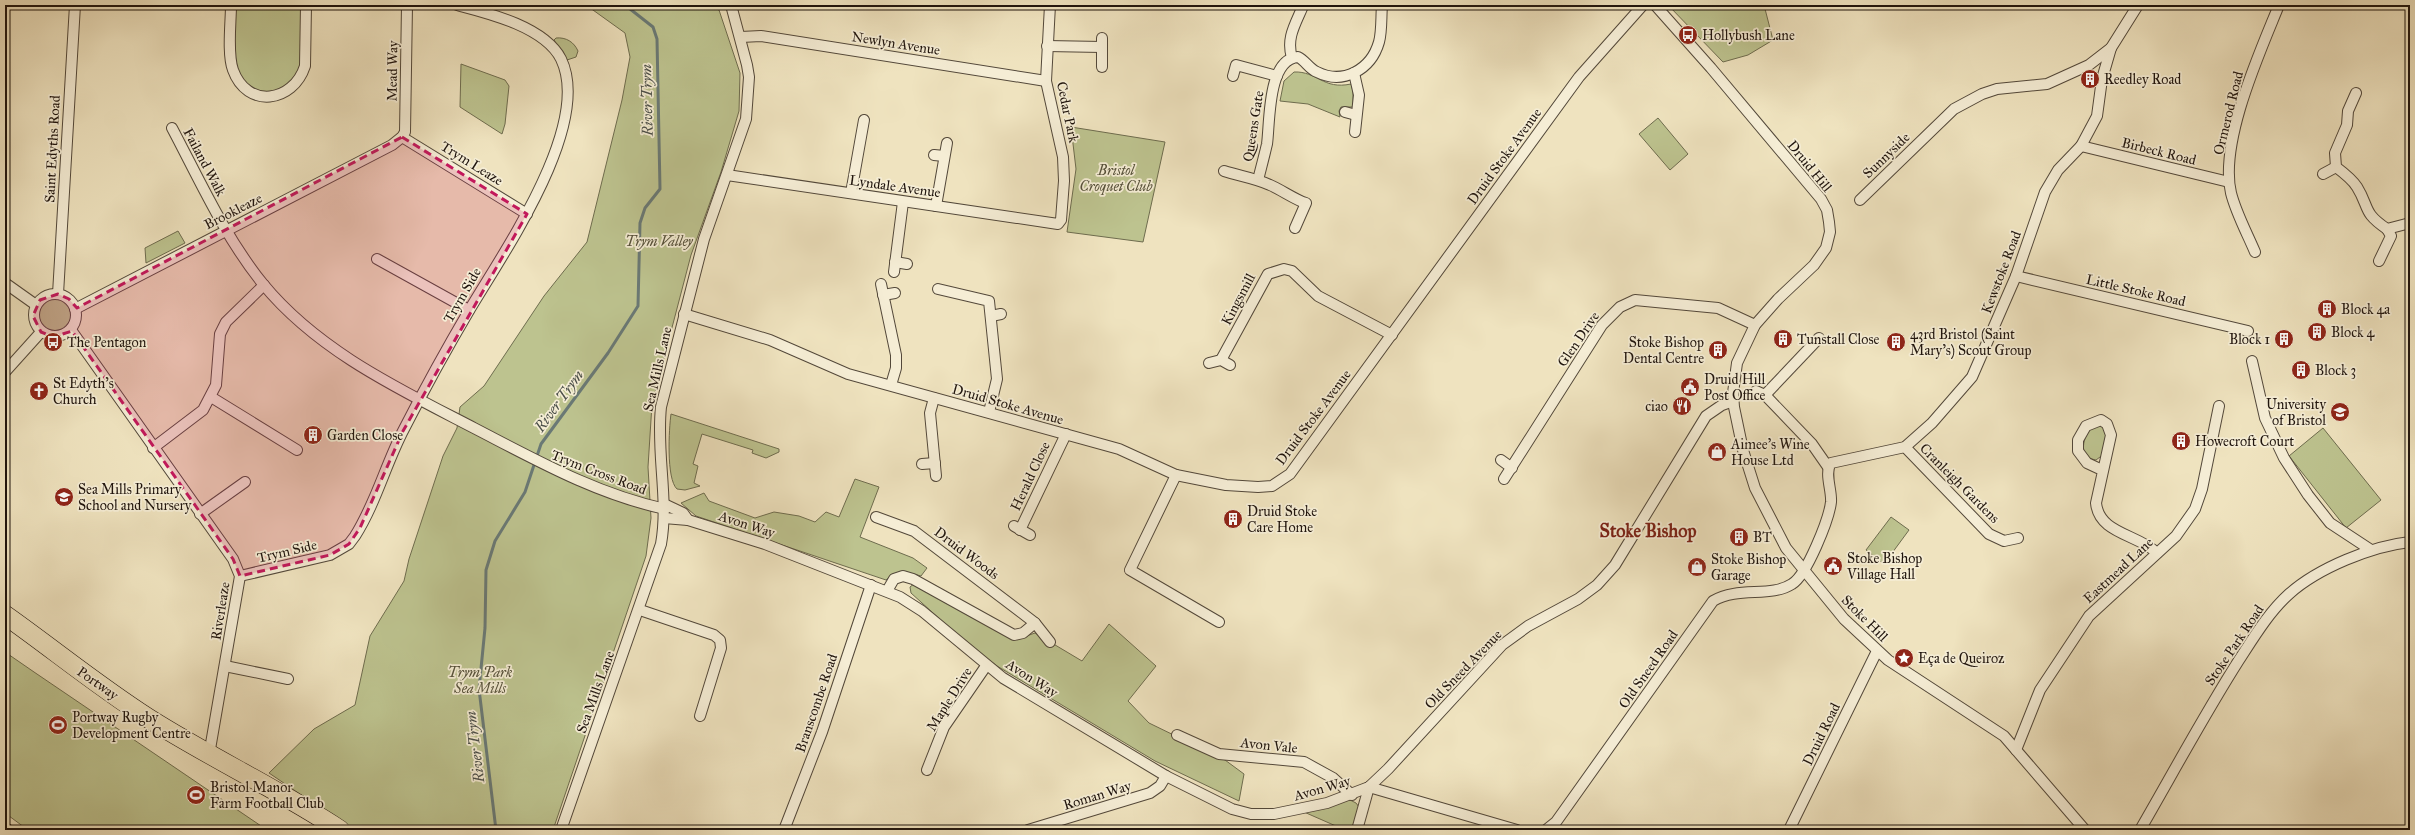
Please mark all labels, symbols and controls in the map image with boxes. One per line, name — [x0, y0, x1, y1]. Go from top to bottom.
bus stop icon: Hollybush Lane — [1677, 24, 1699, 46]
place label: Hollybush Lane — [1702, 27, 1795, 44]
street label: Newlyn Avenue — [850, 28, 942, 59]
street label: Mead Way — [383, 40, 402, 102]
water label: River Trym — [637, 64, 657, 137]
building icon: Reedley Road — [2079, 68, 2101, 90]
street label: Ormerod Road — [2210, 69, 2247, 157]
place label: Reedley Road — [2104, 71, 2181, 88]
street label: Cedar Park — [1053, 80, 1082, 145]
street label: Queens Gate — [1239, 89, 1268, 163]
street label: Saint Edyths Road — [41, 95, 64, 203]
street label: Druid Stoke Avenue — [1464, 105, 1545, 208]
street label: Failand Walk — [180, 125, 230, 200]
street label: Sunnyside — [1859, 129, 1913, 182]
street label: Birbeck Road — [2120, 134, 2198, 169]
street label: Druid Hill — [1784, 137, 1836, 196]
street label: Trym Leaze — [437, 138, 506, 189]
park label: Bristol Croquet Club — [1079, 162, 1153, 195]
street label: Lyndale Avenue — [848, 172, 942, 201]
street label: Brookleaze — [201, 190, 265, 233]
street label: Kewstoke Road — [1978, 229, 2025, 316]
park label: Trym Valley — [625, 233, 694, 250]
street label: Trym Side — [440, 265, 485, 326]
street label: Kingsmill — [1218, 270, 1259, 328]
street label: Little Stoke Road — [2084, 271, 2187, 310]
building icon: Block 4a — [2316, 298, 2338, 320]
place label: Block 4a — [2341, 301, 2390, 318]
street label: Glen Drive — [1554, 308, 1603, 370]
building icon: Block 4 — [2306, 321, 2328, 343]
place label: Block 4 — [2331, 324, 2376, 341]
street label: Sea Mills Lane — [639, 325, 676, 413]
place label: 43rd Bristol (Saint Mary's) Scout Group — [1910, 326, 2032, 360]
building icon: Tunstall Close — [1772, 328, 1794, 350]
building icon: Block 1 — [2273, 328, 2295, 350]
bus stop icon: The Pentagon — [42, 331, 64, 353]
place label: Tunstall Close — [1797, 331, 1880, 348]
building icon: 43rd Bristol (Saint Mary's) Scout Group — [1885, 331, 1907, 353]
place label: Block 1 — [2229, 331, 2270, 348]
place label: The Pentagon — [67, 334, 147, 351]
place label: Stoke Bishop Dental Centre — [1623, 334, 1704, 367]
building icon: Stoke Bishop Dental Centre — [1707, 339, 1729, 361]
building icon: Block 3 — [2290, 359, 2312, 381]
place label: Block 3 — [2315, 362, 2356, 379]
street label: Druid Stoke Avenue — [1272, 366, 1355, 468]
water label: River Trym — [530, 367, 587, 436]
place label: Druid Hill Post Office — [1704, 371, 1766, 404]
place label: St Edyth's Church — [53, 375, 114, 408]
public building icon: Druid Hill Post Office — [1679, 376, 1701, 398]
church icon: St Edyth's Church — [28, 380, 50, 402]
street label: Druid Stoke Avenue — [950, 380, 1066, 429]
restaurant icon: ciao — [1671, 395, 1693, 417]
place label: University of Bristol — [2266, 396, 2326, 429]
place label: ciao — [1645, 398, 1668, 415]
school or university icon: University of Bristol — [2329, 401, 2351, 423]
building icon: Garden Close — [302, 424, 324, 446]
place label: Garden Close — [327, 427, 403, 444]
building icon: Howecroft Court — [2170, 430, 2192, 452]
place label: Howecroft Court — [2195, 433, 2294, 450]
place label: Aimee's Wine House Ltd — [1730, 436, 1810, 469]
street label: Herald Close — [1007, 439, 1054, 513]
street label: Cranleigh Gardens — [1916, 440, 2003, 527]
shop icon: Aimee's Wine House Ltd — [1706, 441, 1728, 463]
street label: Trym Cross Road — [549, 446, 649, 498]
place label: Sea Mills Primary School and Nursery — [78, 481, 192, 514]
school or university icon: Sea Mills Primary School and Nursery — [53, 486, 75, 508]
place label: Druid Stoke Care Home — [1247, 503, 1317, 536]
street label: Avon Way — [716, 507, 778, 542]
building icon: Druid Stoke Care Home — [1222, 508, 1244, 530]
district label: Stoke Bishop — [1600, 520, 1696, 543]
street label: Druid Woods — [931, 523, 1002, 583]
building icon: BT — [1728, 526, 1750, 548]
place label: BT — [1753, 529, 1772, 546]
street label: Eastmead Lane — [2080, 534, 2157, 607]
street label: Trym Side — [256, 536, 319, 567]
place label: Stoke Bishop Village Hall — [1846, 550, 1922, 583]
place label: Stoke Bishop Garage — [1711, 551, 1786, 584]
public building icon: Stoke Bishop Village Hall — [1822, 555, 1844, 577]
shop icon: Stoke Bishop Garage — [1686, 556, 1708, 578]
street label: Riverleaze — [207, 581, 234, 641]
street label: Stoke Hill — [1838, 592, 1892, 645]
street label: Stoke Park Road — [2201, 602, 2268, 689]
street label: Old Sneed Avenue — [1421, 626, 1506, 713]
street label: Old Sneed Road — [1615, 627, 1682, 712]
place icon: Eça de Queiroz — [1893, 647, 1915, 669]
street label: Sea Mills Lane — [573, 648, 618, 736]
place label: Eça de Queiroz — [1918, 650, 2005, 667]
street label: Branscombe Road — [792, 652, 841, 755]
street label: Avon Way — [1002, 655, 1061, 701]
street label: Portway — [74, 663, 122, 704]
park label: Trym Park Sea Mills — [448, 664, 513, 697]
street label: Maple Drive — [923, 664, 976, 734]
street label: Druid Road — [1799, 700, 1844, 768]
place label: Portway Rugby Development Centre — [72, 709, 191, 742]
water label: River Trym — [462, 710, 488, 785]
sports icon: Portway Rugby Development Centre — [47, 714, 69, 736]
street label: Avon Vale — [1239, 734, 1299, 757]
street label: Avon Way — [1291, 772, 1353, 805]
street label: Roman Way — [1061, 777, 1134, 814]
place label: Bristol Manor Farm Football Club — [210, 779, 324, 812]
sports icon: Bristol Manor Farm Football Club — [185, 784, 207, 806]

